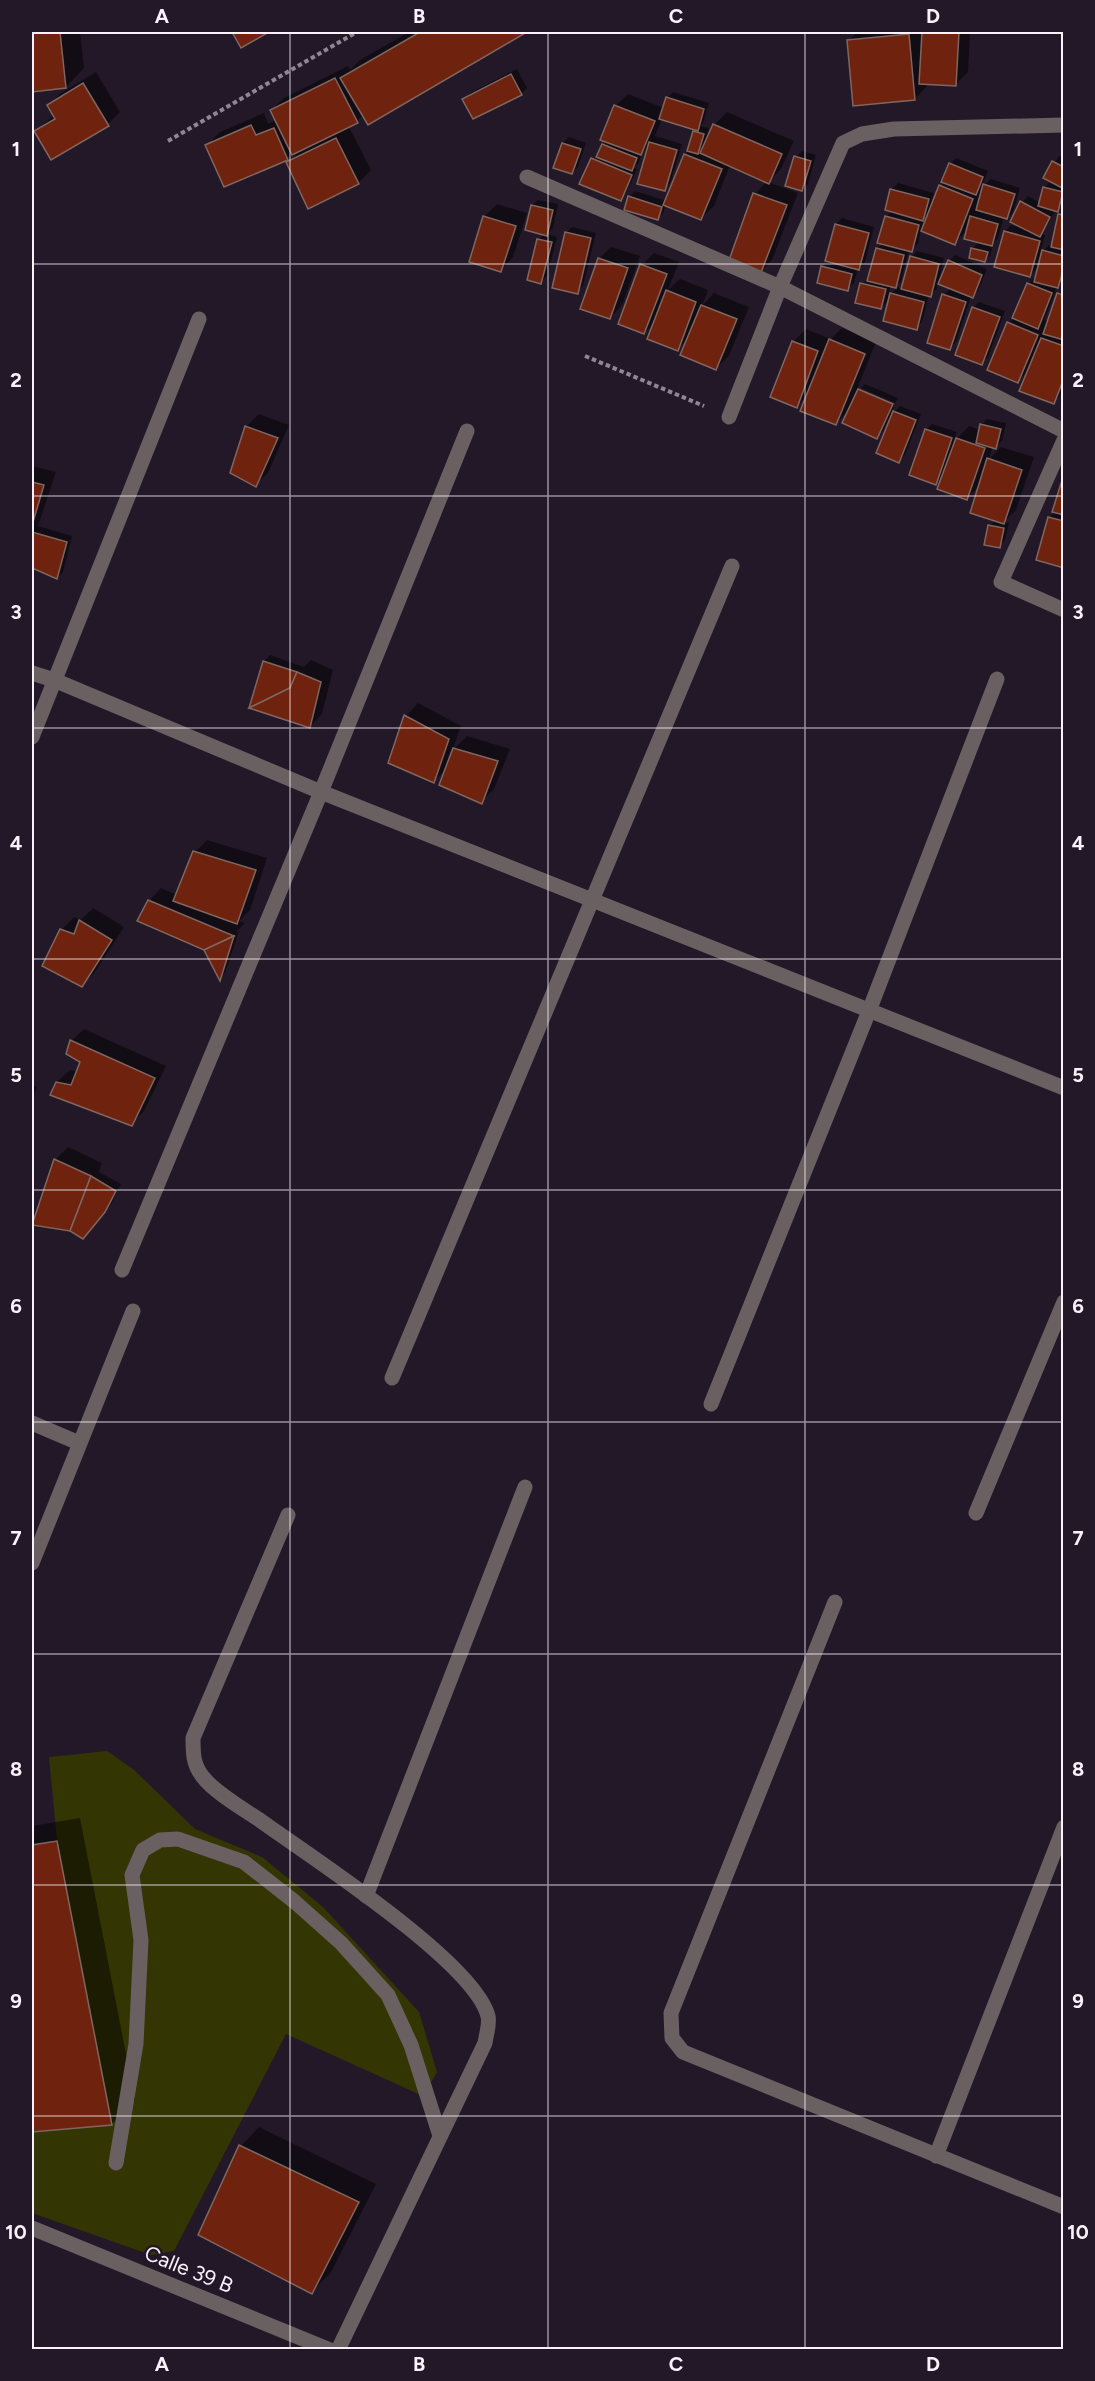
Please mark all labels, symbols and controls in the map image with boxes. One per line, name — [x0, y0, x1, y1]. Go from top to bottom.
text: A — [155, 4, 170, 28]
text: B — [413, 4, 425, 28]
text: C — [669, 4, 683, 28]
text: D — [926, 4, 940, 28]
text: 1 — [12, 137, 20, 161]
text: 1 — [1074, 137, 1082, 161]
text: 2 — [10, 368, 22, 392]
text: 2 — [1072, 368, 1084, 392]
text: 3 — [10, 600, 22, 624]
text: 3 — [1072, 600, 1084, 624]
text: 4 — [10, 831, 23, 855]
text: 4 — [1072, 831, 1085, 855]
text: 5 — [10, 1063, 22, 1087]
text: 5 — [1072, 1063, 1084, 1087]
text: 6 — [10, 1294, 22, 1318]
text: 6 — [1072, 1294, 1084, 1318]
text: 7 — [10, 1526, 22, 1550]
text: 7 — [1072, 1526, 1084, 1550]
text: 8 — [10, 1757, 22, 1781]
text: 8 — [1072, 1757, 1084, 1781]
text: 9 — [10, 1989, 22, 2013]
text: 9 — [1072, 1989, 1084, 2013]
text: 10 — [5, 2220, 27, 2244]
text: 10 — [1067, 2220, 1089, 2244]
street label: Calle 39 B — [141, 2240, 237, 2298]
text: A — [155, 2352, 170, 2376]
text: B — [413, 2352, 425, 2376]
text: C — [669, 2352, 683, 2376]
text: D — [926, 2352, 940, 2376]

